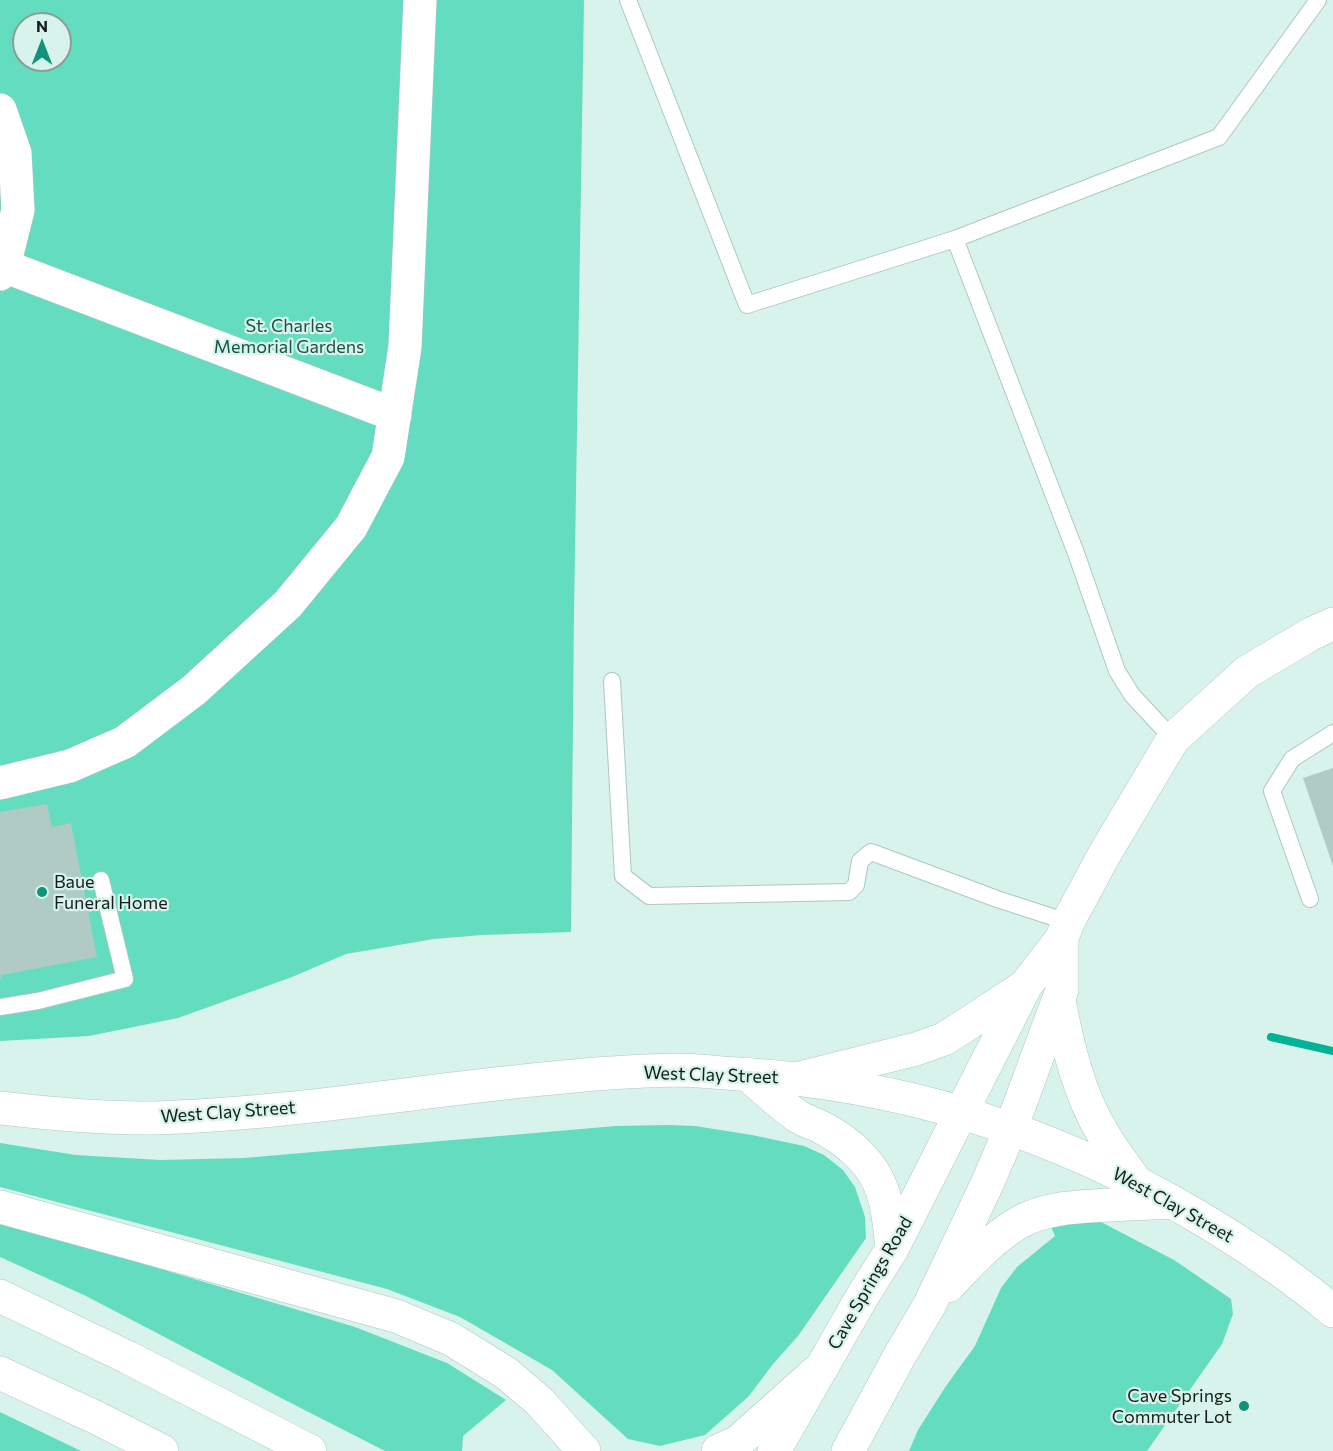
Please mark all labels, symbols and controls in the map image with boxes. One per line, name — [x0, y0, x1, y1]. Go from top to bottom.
north arrow — [12, 12, 72, 72]
text: N — [36, 16, 48, 35]
park label: St. Charles Memorial Gardens — [214, 315, 364, 358]
place label: Baue Funeral Home — [54, 871, 168, 914]
marker: Baue Funeral Home — [35, 885, 49, 899]
street label: West Clay Street — [643, 1062, 779, 1088]
street label: West Clay Street — [160, 1097, 296, 1127]
street label: West Clay Street — [1109, 1163, 1237, 1247]
street label: Cave Springs Road — [823, 1213, 917, 1353]
place label: Cave Springs Commuter Lot — [1112, 1385, 1232, 1428]
marker: Cave Springs Commuter Lot — [1237, 1399, 1251, 1413]

